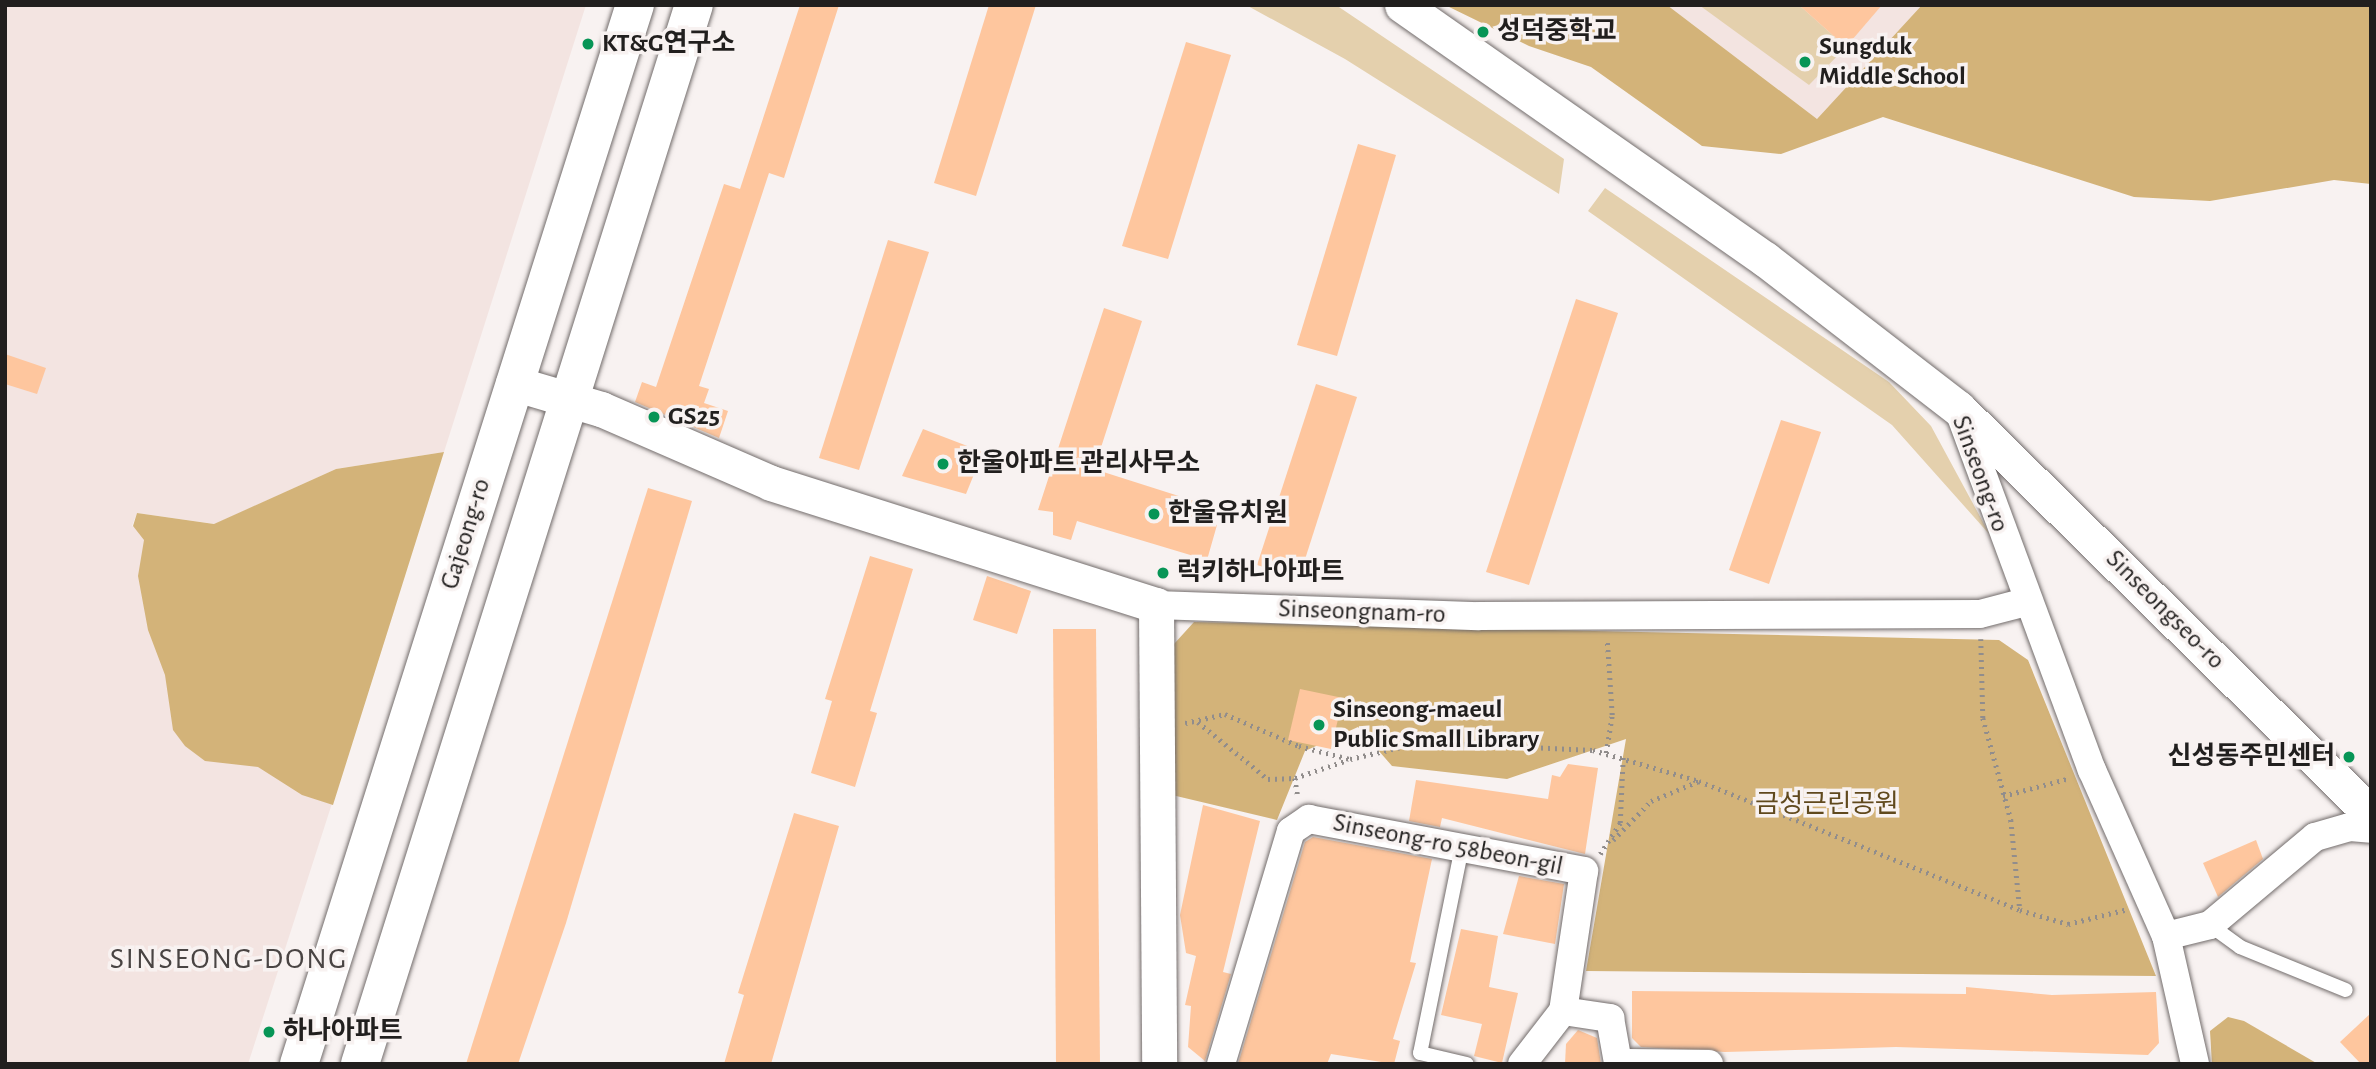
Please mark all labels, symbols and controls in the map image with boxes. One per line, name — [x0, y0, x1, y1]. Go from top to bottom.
place label: 성덕중학교 — [1497, 16, 1617, 48]
marker: 성덕중학교 — [1475, 24, 1491, 40]
place label: KT&G연구소 — [602, 28, 735, 60]
place label: Sungduk Middle School — [1819, 31, 1966, 92]
marker: KT&G연구소 — [580, 36, 596, 52]
marker: Sungduk Middle School — [1797, 54, 1813, 70]
place label: GS25 — [668, 401, 720, 433]
marker: GS25 — [646, 409, 662, 425]
street label: Sinseong-ro — [1945, 412, 2015, 536]
place label: 한울아파트 관리사무소 — [957, 448, 1200, 480]
marker: 한울아파트 관리사무소 — [935, 456, 951, 472]
street label: Gajeong-ro — [434, 475, 498, 593]
place label: 한울유치원 — [1168, 498, 1288, 530]
marker: 한울유치원 — [1146, 506, 1162, 522]
street label: Sinseongseo-ro — [2099, 544, 2231, 676]
place label: 럭키하나아파트 — [1177, 557, 1344, 589]
marker: 럭키하나아파트 — [1155, 565, 1171, 581]
street label: Sinseongnam-ro — [1278, 593, 1446, 631]
place label: Sinseong-maeul Public Small Library — [1333, 694, 1539, 756]
marker: Sinseong-maeul Public Small Library — [1311, 717, 1327, 733]
place label: 신성동주민센터 — [2168, 741, 2335, 773]
marker: 신성동주민센터 — [2341, 749, 2357, 765]
park label: 금성근린공원 — [1755, 789, 1899, 821]
street label: Sinseong-ro 58beon-gil — [1330, 807, 1566, 883]
district label: SINSEONG-DONG — [111, 941, 347, 977]
place label: 하나아파트 — [283, 1016, 403, 1048]
marker: 하나아파트 — [261, 1024, 277, 1040]

